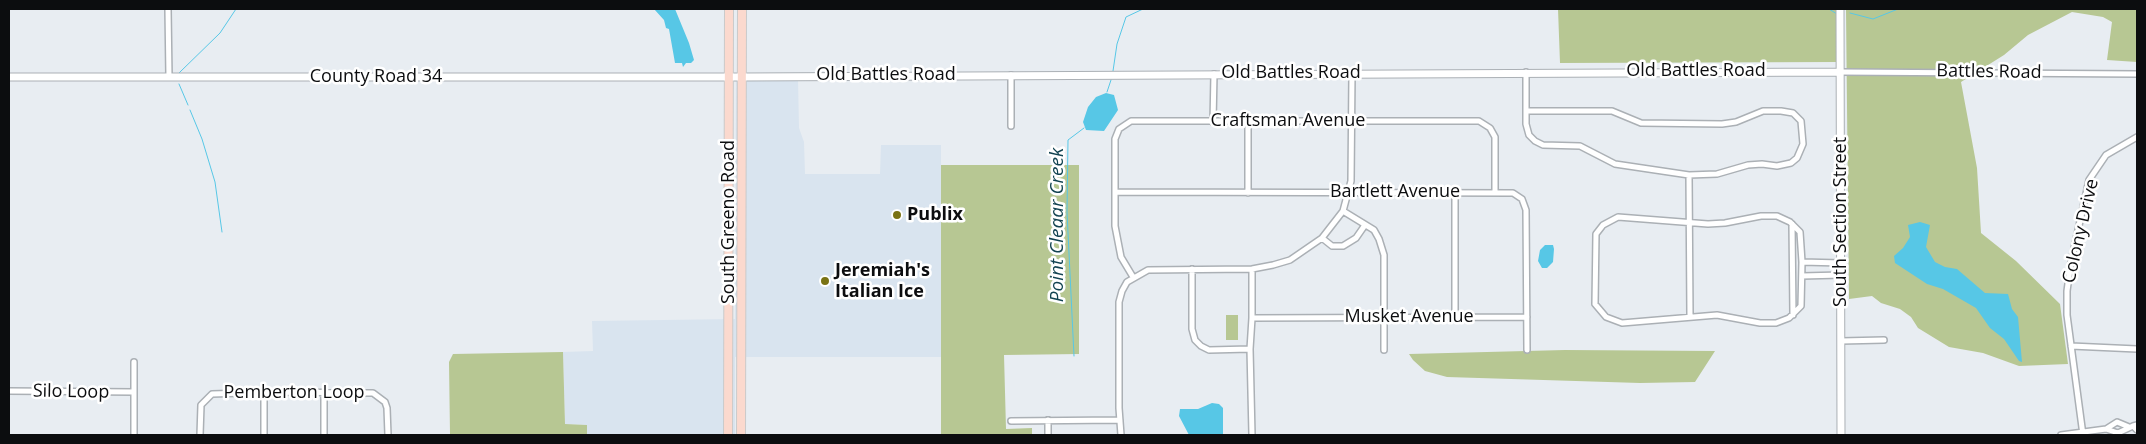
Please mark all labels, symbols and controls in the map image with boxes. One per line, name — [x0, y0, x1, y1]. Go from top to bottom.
street label: Old Battles Road — [1626, 60, 1766, 82]
street label: Battles Road — [1936, 60, 2042, 84]
street label: Old Battles Road — [1221, 62, 1361, 84]
street label: Old Battles Road — [816, 64, 956, 86]
street label: County Road 34 — [310, 66, 442, 88]
street label: Craftsman Avenue — [1211, 110, 1365, 132]
street label: South Section Street — [1830, 137, 1852, 307]
street label: South Greeno Road — [718, 140, 740, 304]
water label: Point Cleaar Creek — [1047, 148, 1069, 302]
street label: Colony Drive — [2059, 177, 2103, 285]
street label: Bartlett Avenue — [1330, 181, 1460, 203]
place label: Publix — [907, 204, 963, 226]
marker: Publix — [891, 209, 903, 221]
place label: Jeremiah's Italian Ice — [835, 260, 930, 302]
marker: Jeremiah's Italian Ice — [819, 275, 831, 287]
street label: Musket Avenue — [1344, 306, 1474, 328]
street label: Silo Loop — [33, 381, 109, 403]
street label: Pemberton Loop — [223, 382, 365, 404]

